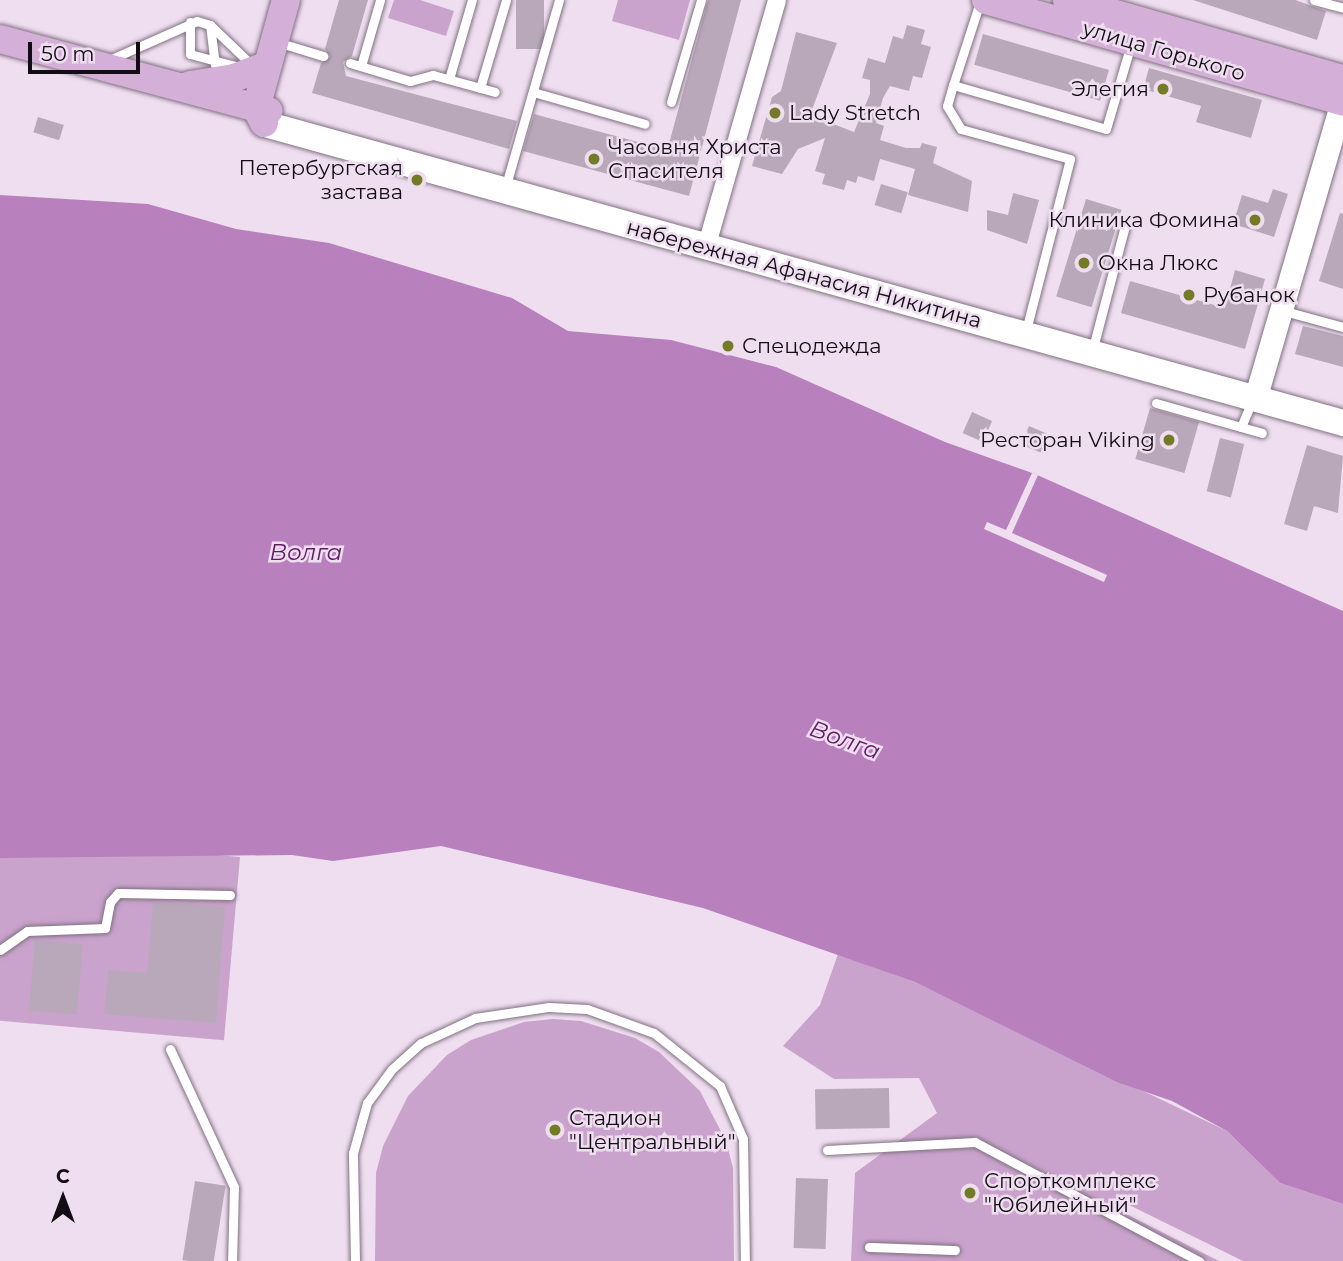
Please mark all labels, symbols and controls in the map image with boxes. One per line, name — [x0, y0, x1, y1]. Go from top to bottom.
street label: улица Горького — [1080, 16, 1248, 86]
scale bar — [32, 28, 144, 72]
text: 50 m — [41, 41, 95, 66]
place label: Элегия — [1071, 76, 1149, 102]
marker: Элегия — [1155, 81, 1171, 97]
place label: Lady Stretch — [789, 100, 921, 126]
marker: Lady Stretch — [767, 105, 783, 121]
place label: Часовня Христа Спасителя — [608, 134, 782, 184]
marker: Часовня Христа Спасителя — [586, 151, 602, 167]
place label: Петербургская застава — [238, 155, 403, 205]
marker: Петербургская застава — [409, 172, 425, 188]
place label: Клиника Фомина — [1048, 207, 1239, 233]
marker: Клиника Фомина — [1245, 210, 1265, 230]
street label: набережная Афанасия Никитина — [624, 214, 984, 334]
place label: Окна Люкс — [1098, 250, 1218, 276]
marker: Окна Люкс — [1076, 255, 1092, 271]
place label: Рубанок — [1203, 282, 1295, 308]
marker: Рубанок — [1181, 287, 1197, 303]
place label: Спецодежда — [742, 333, 881, 359]
marker: Спецодежда — [720, 338, 736, 354]
place label: Ресторан Viking — [980, 427, 1155, 453]
marker: Ресторан Viking — [1161, 432, 1177, 448]
water label: Волга — [270, 538, 342, 566]
water label: Волга — [806, 715, 884, 765]
place label: Стадион "Центральный" — [569, 1105, 736, 1155]
marker: Стадион "Центральный" — [547, 1122, 563, 1138]
north arrow — [28, 1163, 98, 1233]
text: С — [56, 1165, 70, 1188]
place label: Спорткомплекс "Юбилейный" — [984, 1168, 1156, 1218]
marker: Спорткомплекс "Юбилейный" — [962, 1185, 978, 1201]

